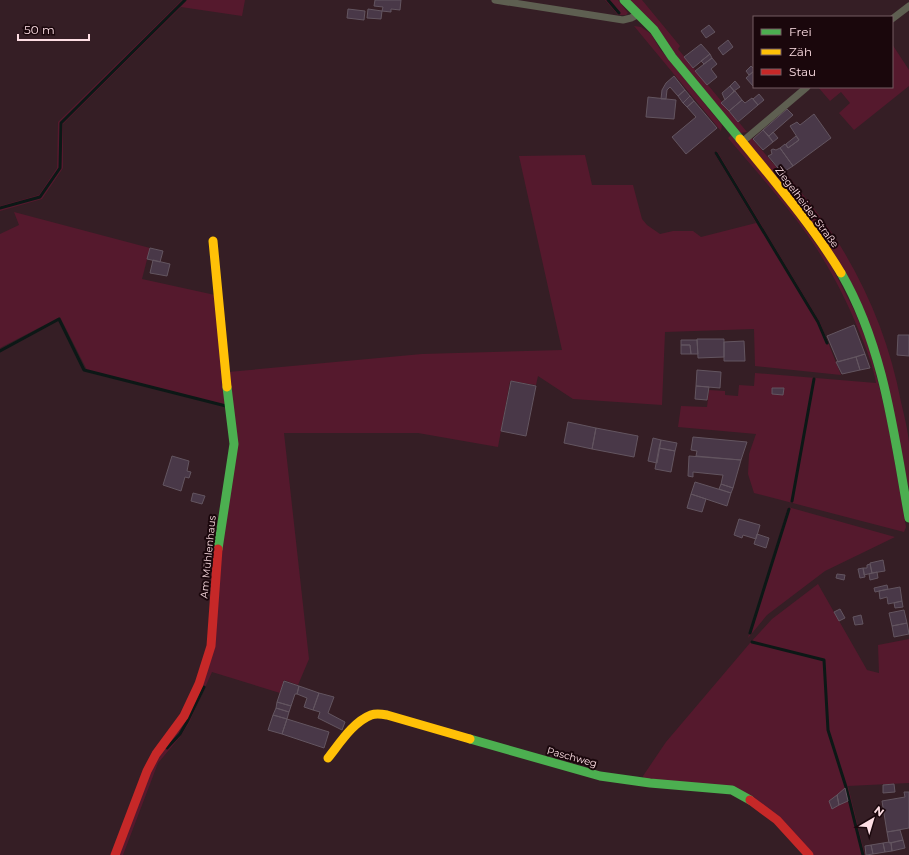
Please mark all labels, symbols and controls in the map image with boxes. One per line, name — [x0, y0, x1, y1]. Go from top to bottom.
scale bar — [18, 16, 89, 42]
legend — [753, 16, 893, 88]
text: 50 m — [24, 22, 55, 37]
text: Frei — [789, 24, 812, 39]
text: Zäh — [789, 44, 812, 59]
text: Stau — [789, 64, 816, 79]
street label: Ziegelheider Straße — [772, 164, 842, 250]
street label: Am Mühlenhaus — [197, 515, 219, 599]
street label: Paschweg — [545, 744, 599, 770]
north arrow — [853, 799, 893, 839]
text: N — [871, 803, 887, 819]

